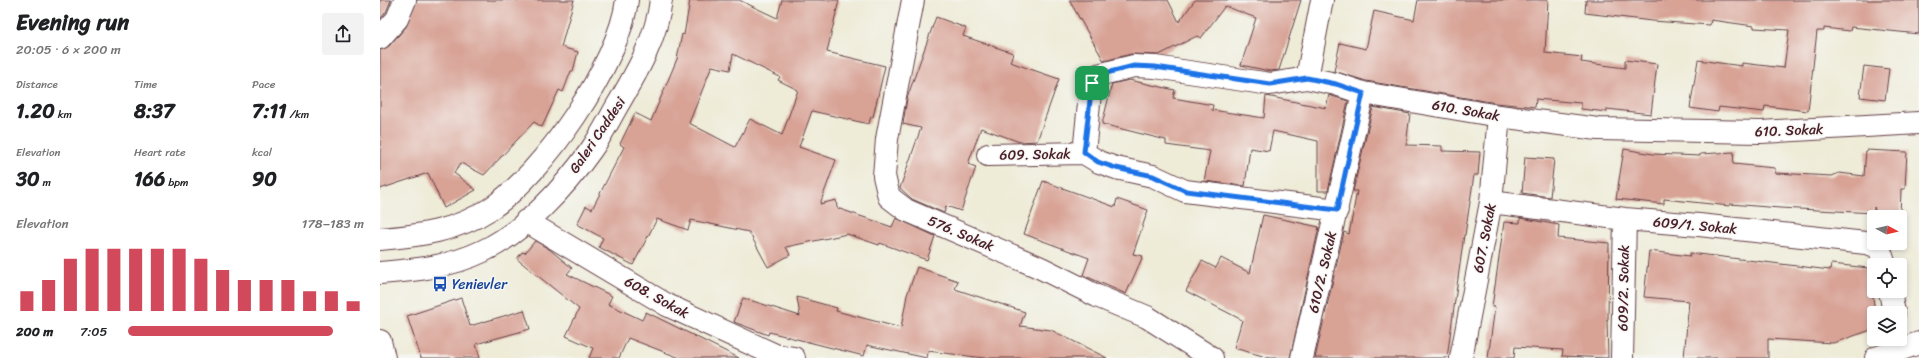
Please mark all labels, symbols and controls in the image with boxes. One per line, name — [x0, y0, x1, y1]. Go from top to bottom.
text: Evening run — [16, 3, 129, 42]
button: share — [322, 13, 364, 55]
text: 20:05 · 6 × 200 m — [16, 38, 121, 61]
pin — [1075, 66, 1109, 100]
icon: arrive — [1081, 72, 1103, 94]
text: Distance — [16, 75, 58, 94]
text: Time — [134, 75, 157, 94]
text: Pace — [252, 75, 275, 94]
street label: Galeri Caddesi — [562, 91, 633, 179]
street label: 610. Sokak — [1430, 92, 1502, 129]
text: 1.20 — [16, 94, 55, 129]
text: 8:37 — [134, 94, 175, 129]
text: 7:11 — [252, 94, 287, 129]
text: km — [55, 105, 72, 124]
text: /km — [287, 105, 309, 124]
street label: 610. Sokak — [1754, 117, 1824, 144]
street label: 609. Sokak — [999, 141, 1071, 168]
text: Elevation — [16, 143, 61, 162]
text: Heart rate — [134, 143, 186, 162]
text: kcal — [252, 143, 272, 162]
text: 30 — [16, 162, 40, 197]
text: 166 — [134, 162, 165, 197]
text: 90 — [252, 162, 277, 197]
text: m — [40, 173, 51, 192]
text: bpm — [165, 173, 188, 192]
street label: 607. Sokak — [1465, 201, 1504, 275]
street label: 576. Sokak — [924, 208, 999, 259]
street label: 609/1. Sokak — [1652, 209, 1738, 242]
north arrow — [1867, 210, 1907, 250]
map controls — [1867, 210, 1907, 346]
text: Elevation — [16, 212, 69, 235]
text: 178–183 m — [302, 212, 364, 235]
street label: 610/2. Sokak — [1301, 228, 1344, 316]
street label: 609/2. Sokak — [1610, 244, 1637, 331]
button: locate — [1867, 258, 1907, 298]
street label: 608. Sokak — [620, 269, 694, 326]
place label: Yenievler — [452, 272, 508, 297]
bus stop icon: Yenievler — [431, 275, 449, 293]
button: layers — [1867, 306, 1907, 346]
text: 200 m — [16, 320, 53, 343]
text: 7:05 — [80, 320, 108, 343]

